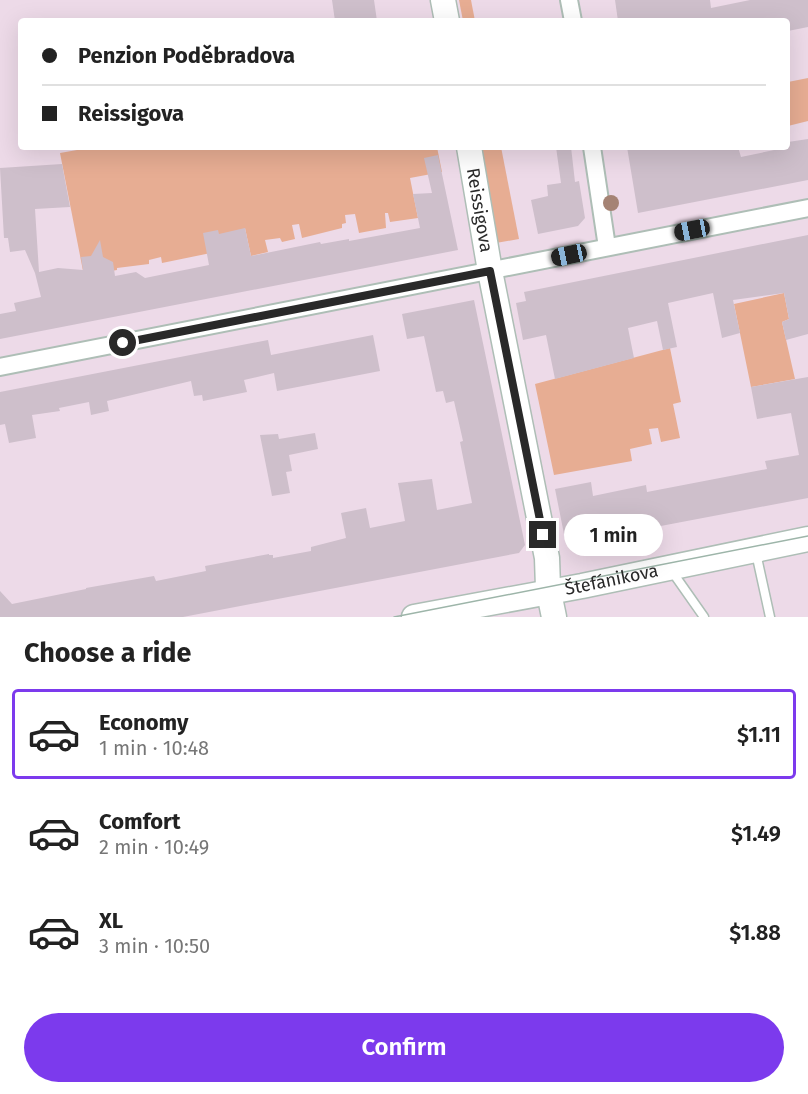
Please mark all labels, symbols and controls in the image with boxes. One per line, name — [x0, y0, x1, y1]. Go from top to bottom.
text: Penzion Poděbradova — [78, 42, 295, 69]
text: Reissigova — [78, 100, 184, 127]
street label: Reissigova — [462, 166, 498, 254]
car — [673, 218, 711, 242]
car — [550, 242, 588, 268]
route start — [109, 329, 136, 356]
callout: 1 min — [564, 514, 663, 556]
route end — [529, 521, 556, 548]
text: 1 min — [589, 523, 638, 547]
street label: Štefánikova — [563, 559, 660, 600]
text: Choose a ride — [24, 637, 191, 669]
icon: car — [27, 707, 81, 761]
text: Economy — [99, 709, 188, 736]
text: $1.11 — [737, 721, 781, 748]
text: 1 min · 10:48 — [99, 736, 209, 760]
icon: car — [27, 806, 81, 860]
text: Comfort — [99, 808, 180, 835]
text: $1.49 — [731, 820, 781, 847]
text: 2 min · 10:49 — [99, 835, 209, 859]
icon: car — [27, 905, 81, 959]
text: XL — [99, 907, 123, 934]
text: $1.88 — [729, 919, 781, 946]
text: 3 min · 10:50 — [99, 934, 210, 958]
button: Confirm — [24, 1013, 784, 1082]

